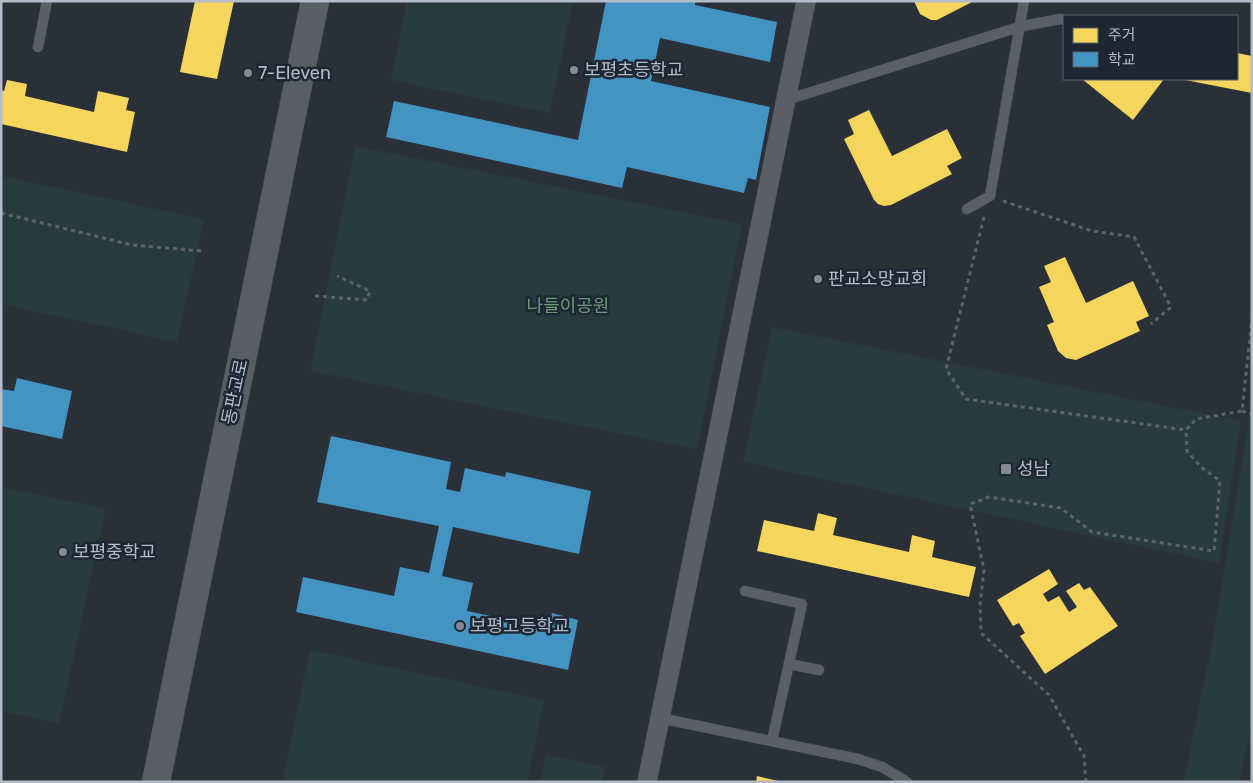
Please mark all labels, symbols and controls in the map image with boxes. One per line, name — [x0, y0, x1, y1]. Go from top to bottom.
legend — [1063, 15, 1238, 80]
text: 주거 — [1108, 26, 1136, 44]
text: 학교 — [1108, 51, 1136, 69]
place label: 보평초등학교 — [584, 59, 683, 81]
place label: 7-Eleven — [258, 62, 331, 84]
marker: 보평초등학교 — [568, 64, 580, 76]
marker: 7-Eleven — [242, 67, 254, 79]
place label: 판교소망교회 — [828, 268, 927, 290]
marker: 판교소망교회 — [812, 273, 824, 285]
park label: 나들이공원 — [527, 295, 609, 317]
street label: 동판교로 — [217, 357, 253, 427]
place label: 성남 — [1017, 458, 1050, 480]
marker: 성남 — [999, 462, 1013, 476]
place label: 보평중학교 — [73, 541, 156, 563]
marker: 보평중학교 — [57, 546, 69, 558]
place label: 보평고등학교 — [470, 615, 569, 637]
marker: 보평고등학교 — [454, 620, 466, 632]

